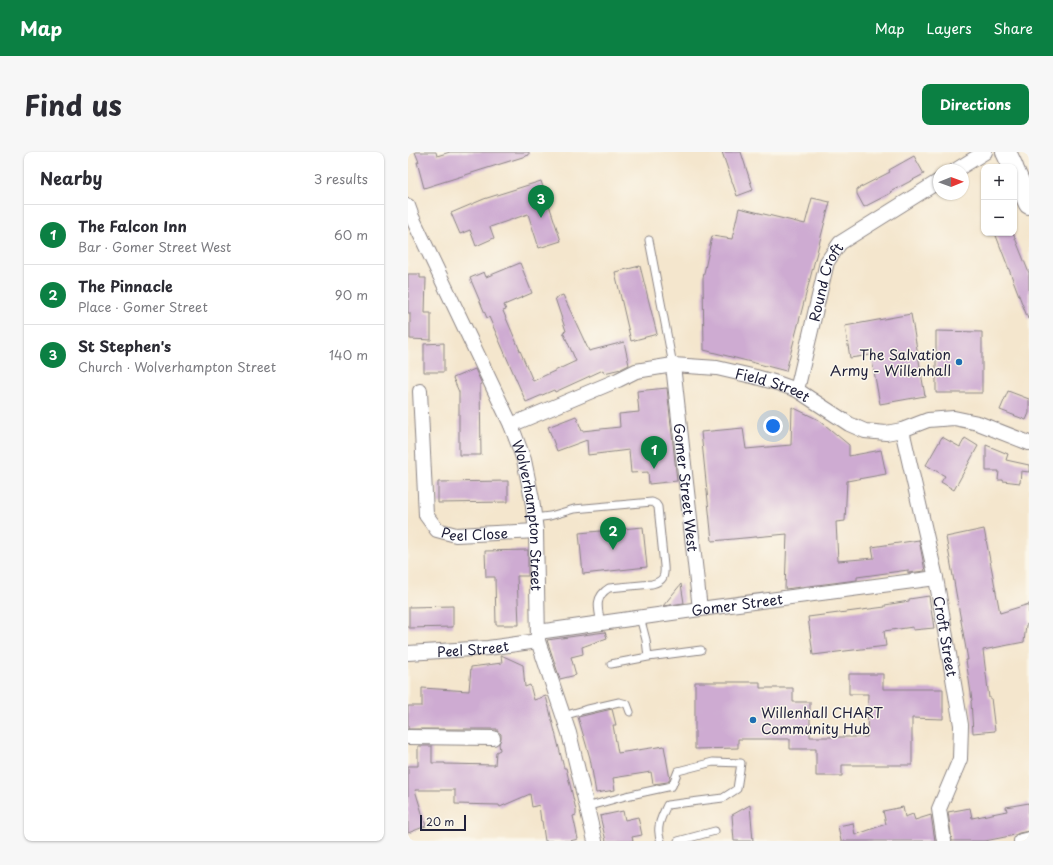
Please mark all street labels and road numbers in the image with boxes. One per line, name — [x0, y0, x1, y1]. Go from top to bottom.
street label: Round Croft — [803, 238, 848, 323]
street label: Field Street — [733, 362, 815, 407]
street label: Gomer Street West — [669, 422, 704, 553]
street label: Wolverhampton Street — [507, 437, 548, 591]
street label: Peel Close — [439, 521, 508, 545]
street label: Gomer Street — [690, 588, 784, 621]
street label: Croft Street — [929, 594, 963, 679]
street label: Peel Street — [436, 635, 510, 662]

